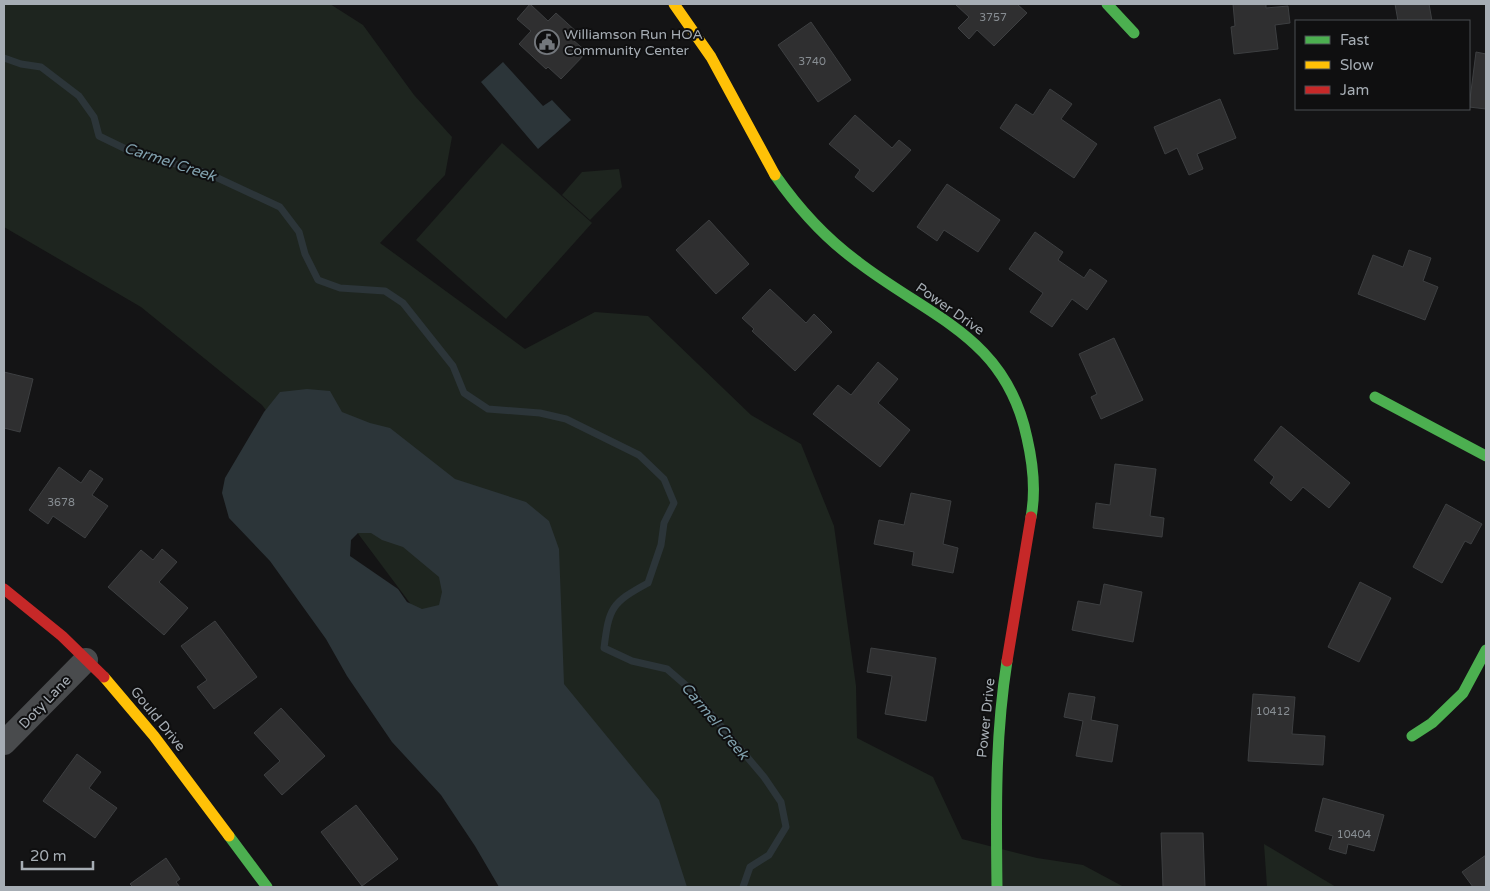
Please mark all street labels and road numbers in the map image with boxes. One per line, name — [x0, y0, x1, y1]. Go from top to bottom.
street label: Power Drive — [912, 279, 988, 339]
street label: Doty Lane — [15, 672, 75, 732]
street label: Power Drive — [973, 677, 999, 759]
street label: Gould Drive — [127, 683, 189, 755]

